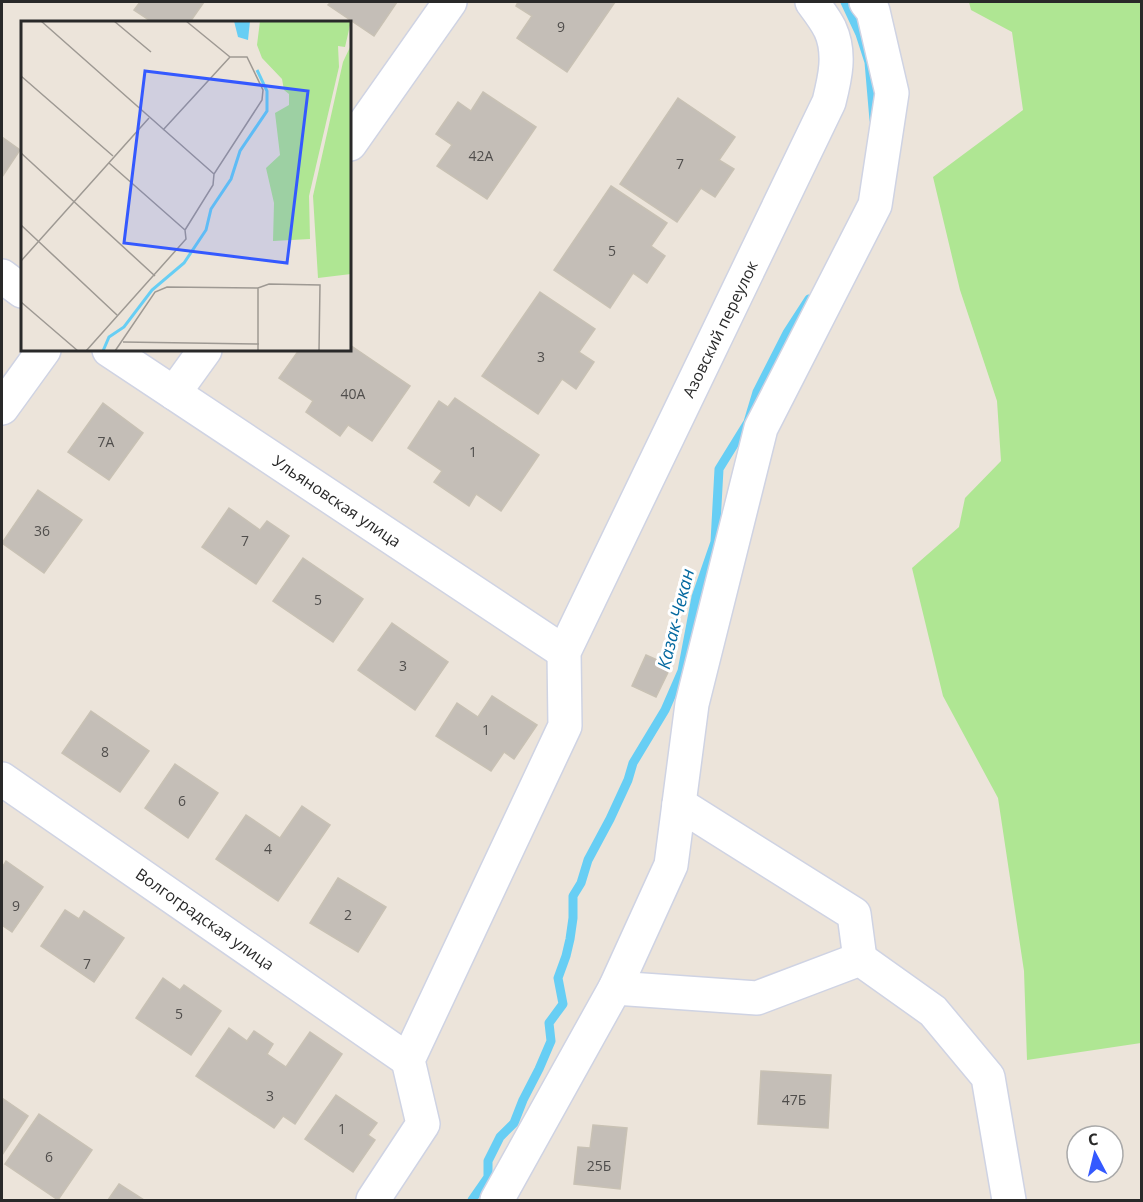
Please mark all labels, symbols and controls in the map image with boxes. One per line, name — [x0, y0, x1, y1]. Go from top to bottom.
house number: 9 — [557, 17, 565, 36]
inset map — [21, 21, 351, 351]
house number: 42А — [469, 146, 494, 165]
house number: 7 — [676, 154, 684, 173]
house number: 5 — [608, 241, 616, 260]
street label: Азовский переулок — [677, 256, 763, 401]
house number: 3 — [537, 347, 545, 366]
house number: 40А — [341, 384, 366, 403]
house number: 7А — [98, 432, 115, 451]
house number: 1 — [469, 442, 477, 461]
street label: Ульяновская улица — [269, 450, 405, 552]
house number: 36 — [34, 521, 50, 540]
house number: 7 — [241, 531, 249, 550]
water label: Казак-Чекан — [651, 566, 699, 671]
house number: 5 — [314, 590, 322, 609]
house number: 3 — [399, 656, 407, 675]
house number: 1 — [482, 720, 490, 739]
house number: 8 — [101, 742, 109, 761]
house number: 6 — [178, 791, 186, 810]
house number: 4 — [264, 839, 272, 858]
street label: Волгоградская улица — [131, 863, 279, 975]
house number: 9 — [12, 896, 20, 915]
house number: 2 — [344, 905, 352, 924]
house number: 7 — [83, 954, 91, 973]
house number: 5 — [175, 1004, 183, 1023]
house number: 3 — [266, 1086, 274, 1105]
house number: 47Б — [782, 1090, 806, 1109]
house number: 1 — [338, 1119, 346, 1138]
north arrow — [1065, 1124, 1125, 1184]
text: С — [1087, 1128, 1100, 1151]
house number: 6 — [45, 1147, 53, 1166]
house number: 25Б — [587, 1156, 611, 1175]

